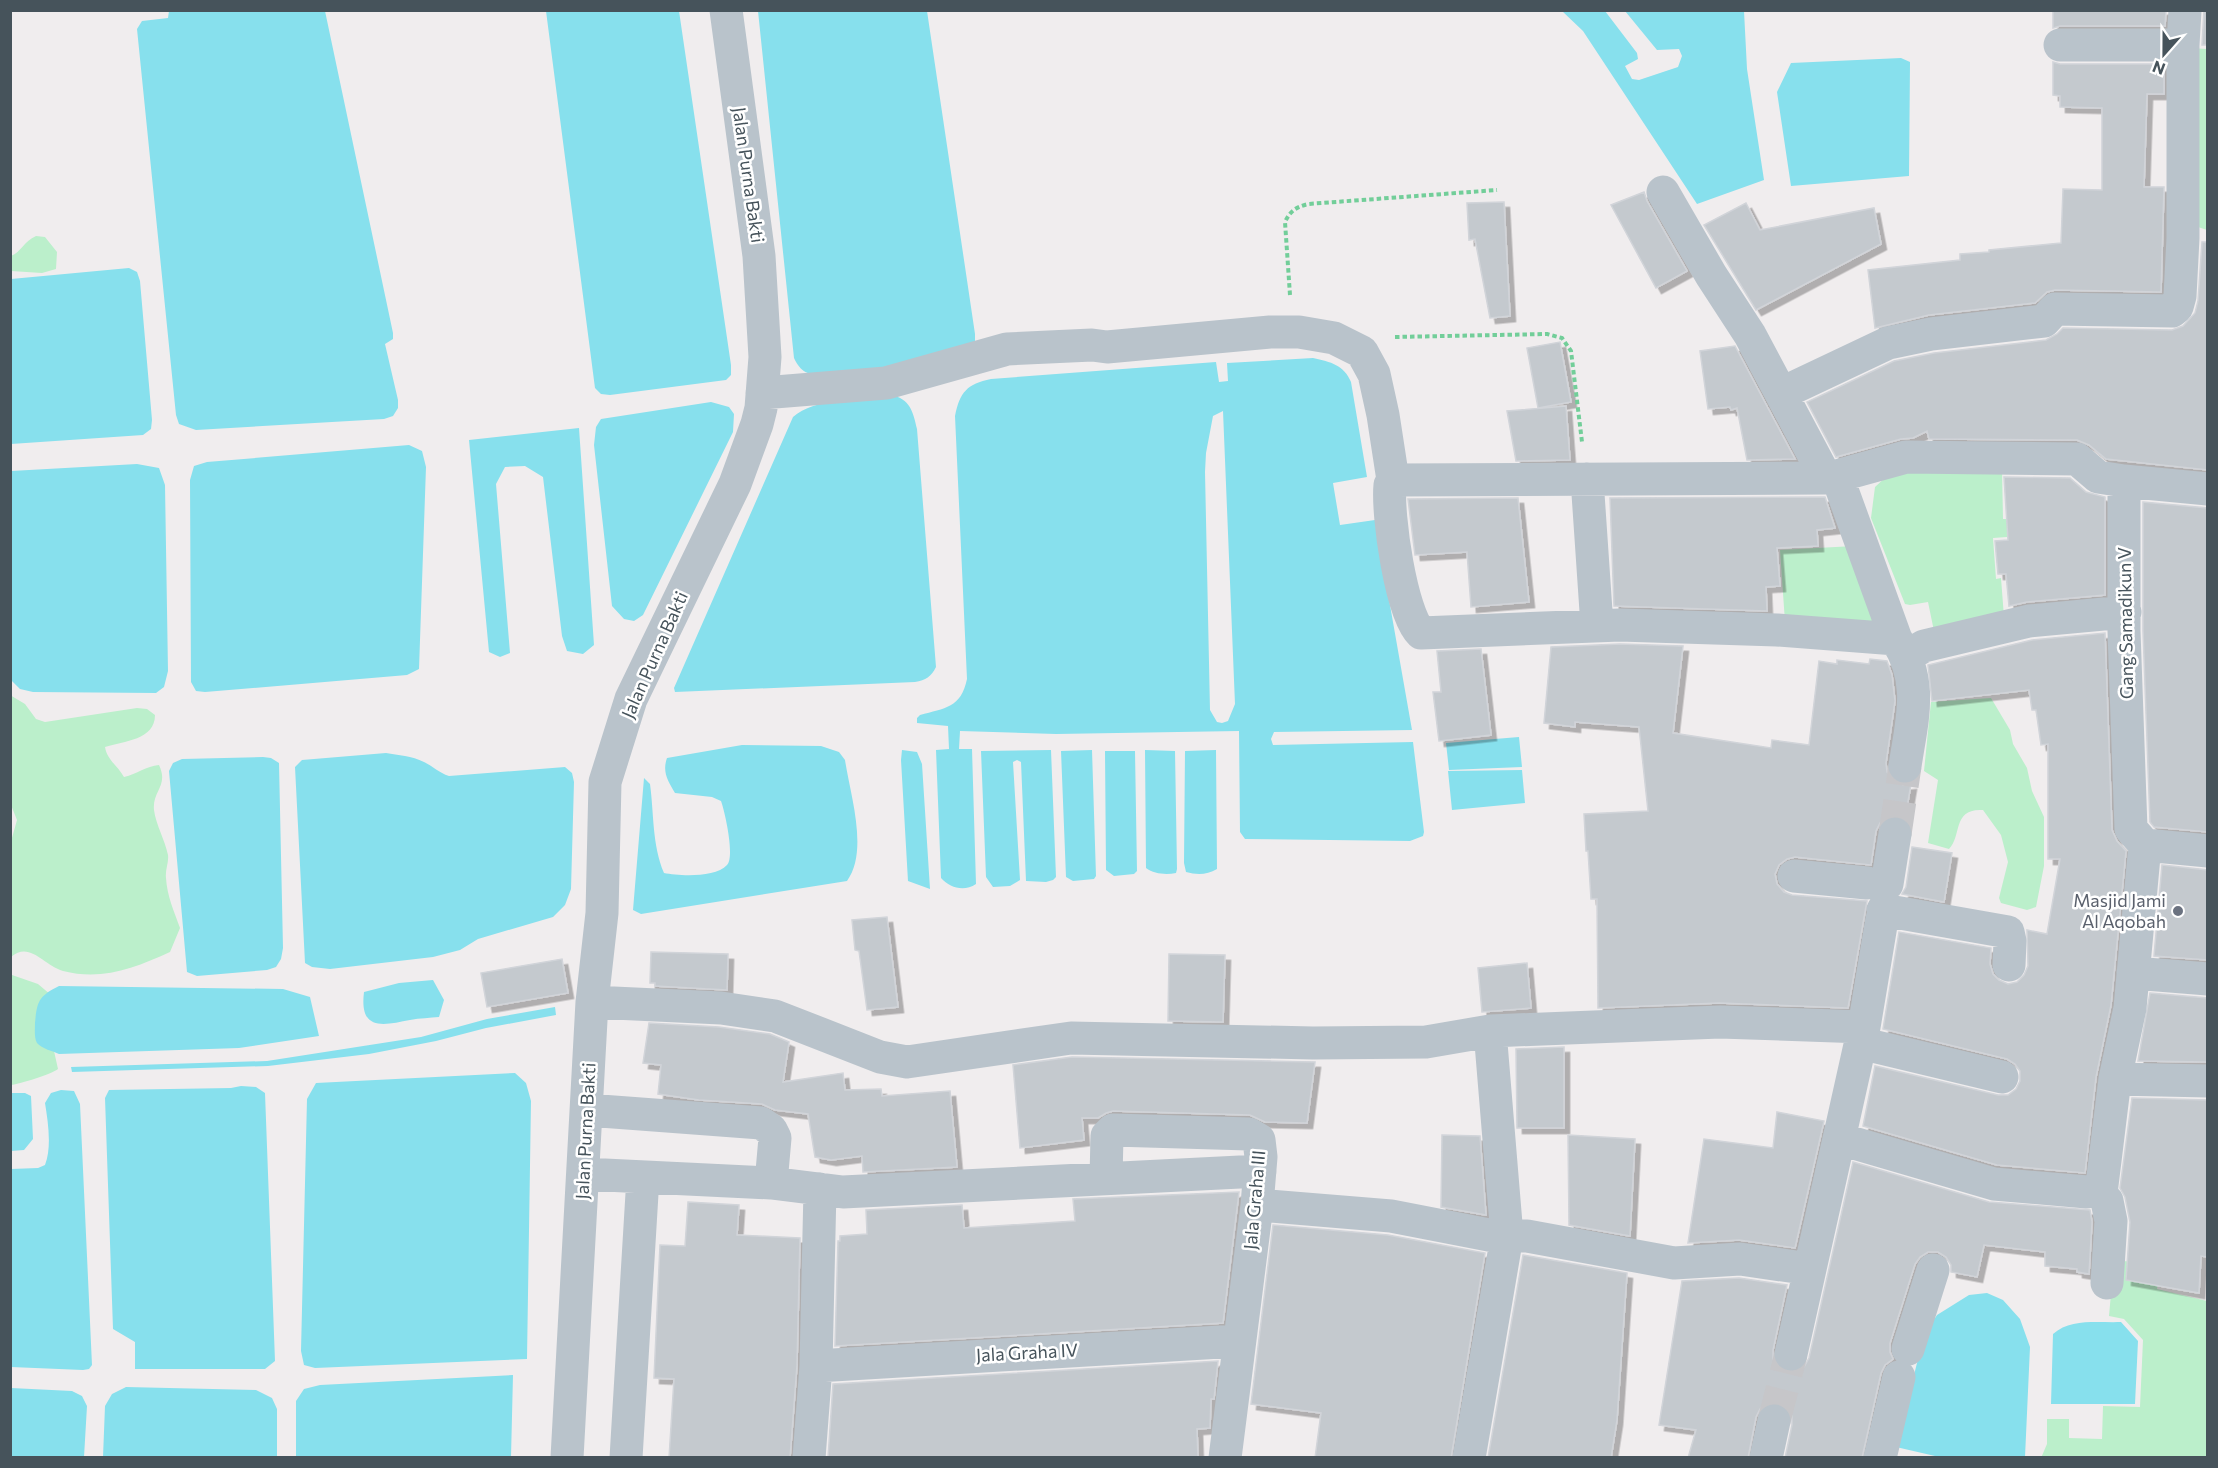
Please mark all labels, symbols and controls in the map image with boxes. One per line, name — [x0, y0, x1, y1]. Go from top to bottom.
north arrow — [2134, 24, 2194, 84]
text: N — [2149, 57, 2167, 79]
street label: Jalan Purna Bakti — [729, 106, 769, 244]
street label: Gang Samadikun V — [2113, 547, 2137, 699]
street label: Jalan Purna Bakti — [616, 588, 692, 722]
place label: Masjid Jami Al Aqobah — [2073, 889, 2166, 932]
marker: Masjid Jami Al Aqobah — [2171, 904, 2185, 918]
street label: Jalan Purna Bakti — [570, 1062, 600, 1200]
street label: Jala Graha III — [1239, 1149, 1269, 1251]
street label: Jala Graha IV — [975, 1338, 1079, 1366]

